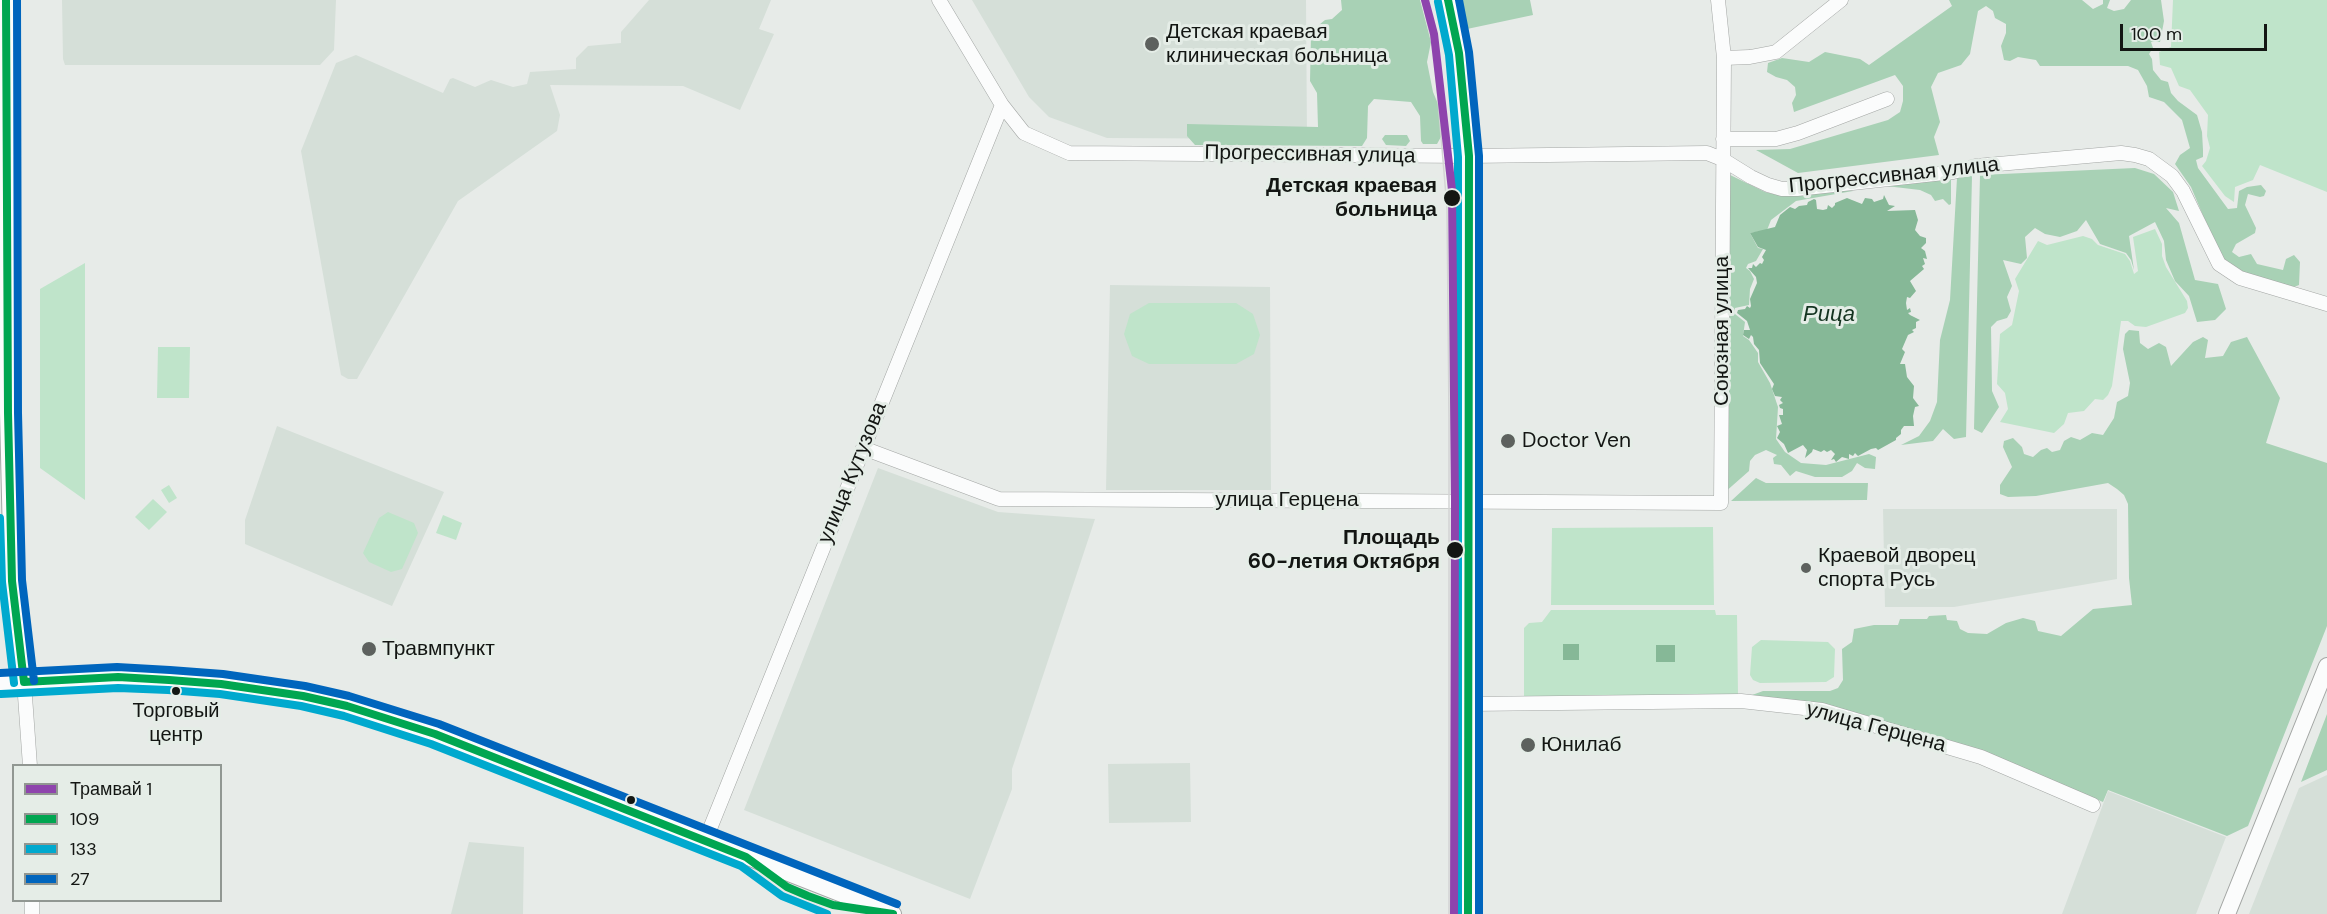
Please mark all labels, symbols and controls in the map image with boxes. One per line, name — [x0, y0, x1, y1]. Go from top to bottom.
scale bar — [2123, 12, 2270, 50]
place label: Детская краевая клиническая больница — [1166, 19, 1388, 69]
text: 100 m — [2131, 22, 2182, 46]
marker: Детская краевая клиническая больница — [1143, 35, 1161, 53]
street label: Прогрессивная улица — [1204, 141, 1416, 169]
street label: Прогрессивная улица — [1788, 152, 2000, 200]
place label: Детская краевая больница — [1266, 173, 1437, 223]
marker: Детская краевая больница — [1442, 188, 1462, 208]
street label: Союзная улица — [1709, 256, 1735, 406]
water label: Рица — [1803, 302, 1855, 328]
street label: улица Кутузова — [813, 399, 893, 547]
place label: Doctor Ven — [1522, 428, 1631, 454]
marker: Doctor Ven — [1499, 432, 1517, 450]
street label: улица Герцена — [1215, 487, 1359, 513]
place label: Площадь 60-летия Октября — [1248, 525, 1440, 575]
marker: Площадь 60-летия Октября — [1445, 540, 1465, 560]
place label: Краевой дворец спорта Русь — [1818, 543, 1975, 593]
marker: Краевой дворец спорта Русь — [1799, 561, 1813, 575]
place label: Травмпункт — [382, 636, 495, 662]
marker: Травмпункт — [360, 640, 378, 658]
marker: Торговый центр — [170, 685, 182, 697]
street label: улица Герцена — [1803, 697, 1949, 759]
place label: Торговый центр — [132, 700, 220, 747]
place label: Юнилаб — [1541, 732, 1622, 758]
marker: Юнилаб — [1519, 736, 1537, 754]
legend — [12, 764, 222, 902]
text: Трамвай 1 — [70, 777, 152, 801]
unlabelled marker — [625, 794, 637, 806]
text: 109 — [70, 807, 99, 831]
text: 133 — [70, 837, 97, 861]
text: 27 — [70, 867, 90, 891]

